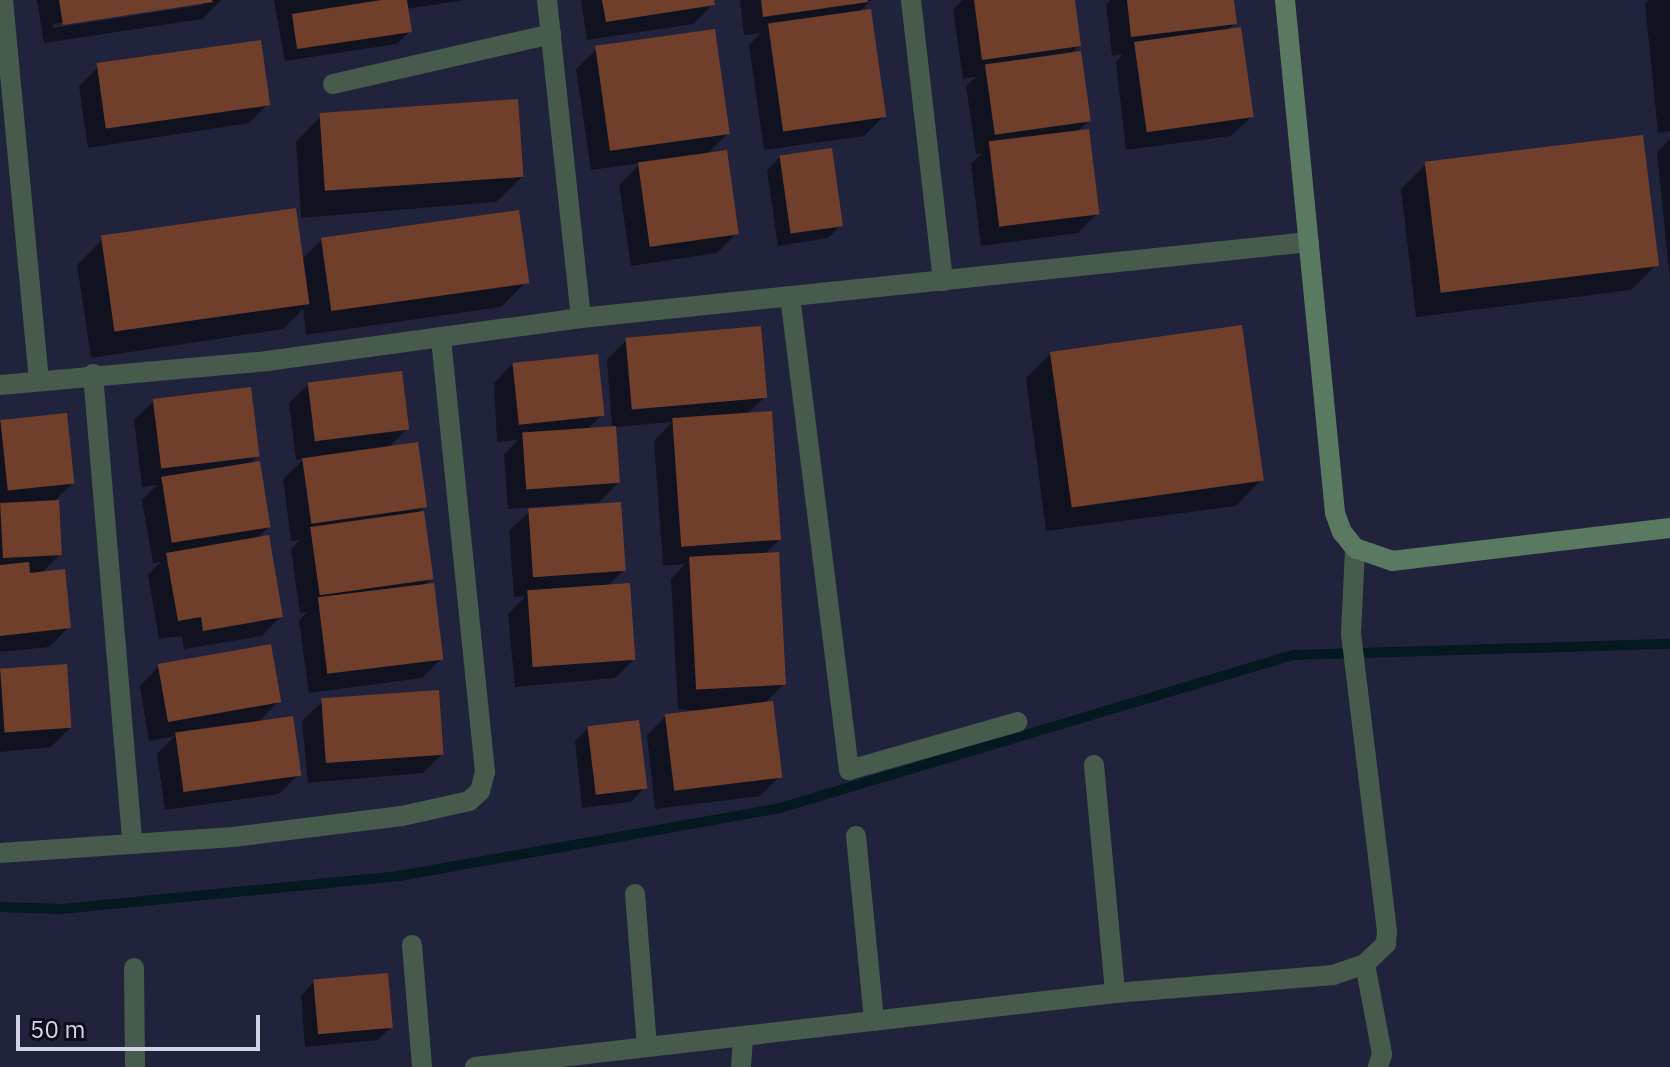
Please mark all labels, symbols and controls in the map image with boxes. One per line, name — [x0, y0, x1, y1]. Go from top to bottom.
scale bar — [20, 999, 264, 1049]
text: 50 m — [30, 1013, 85, 1045]

